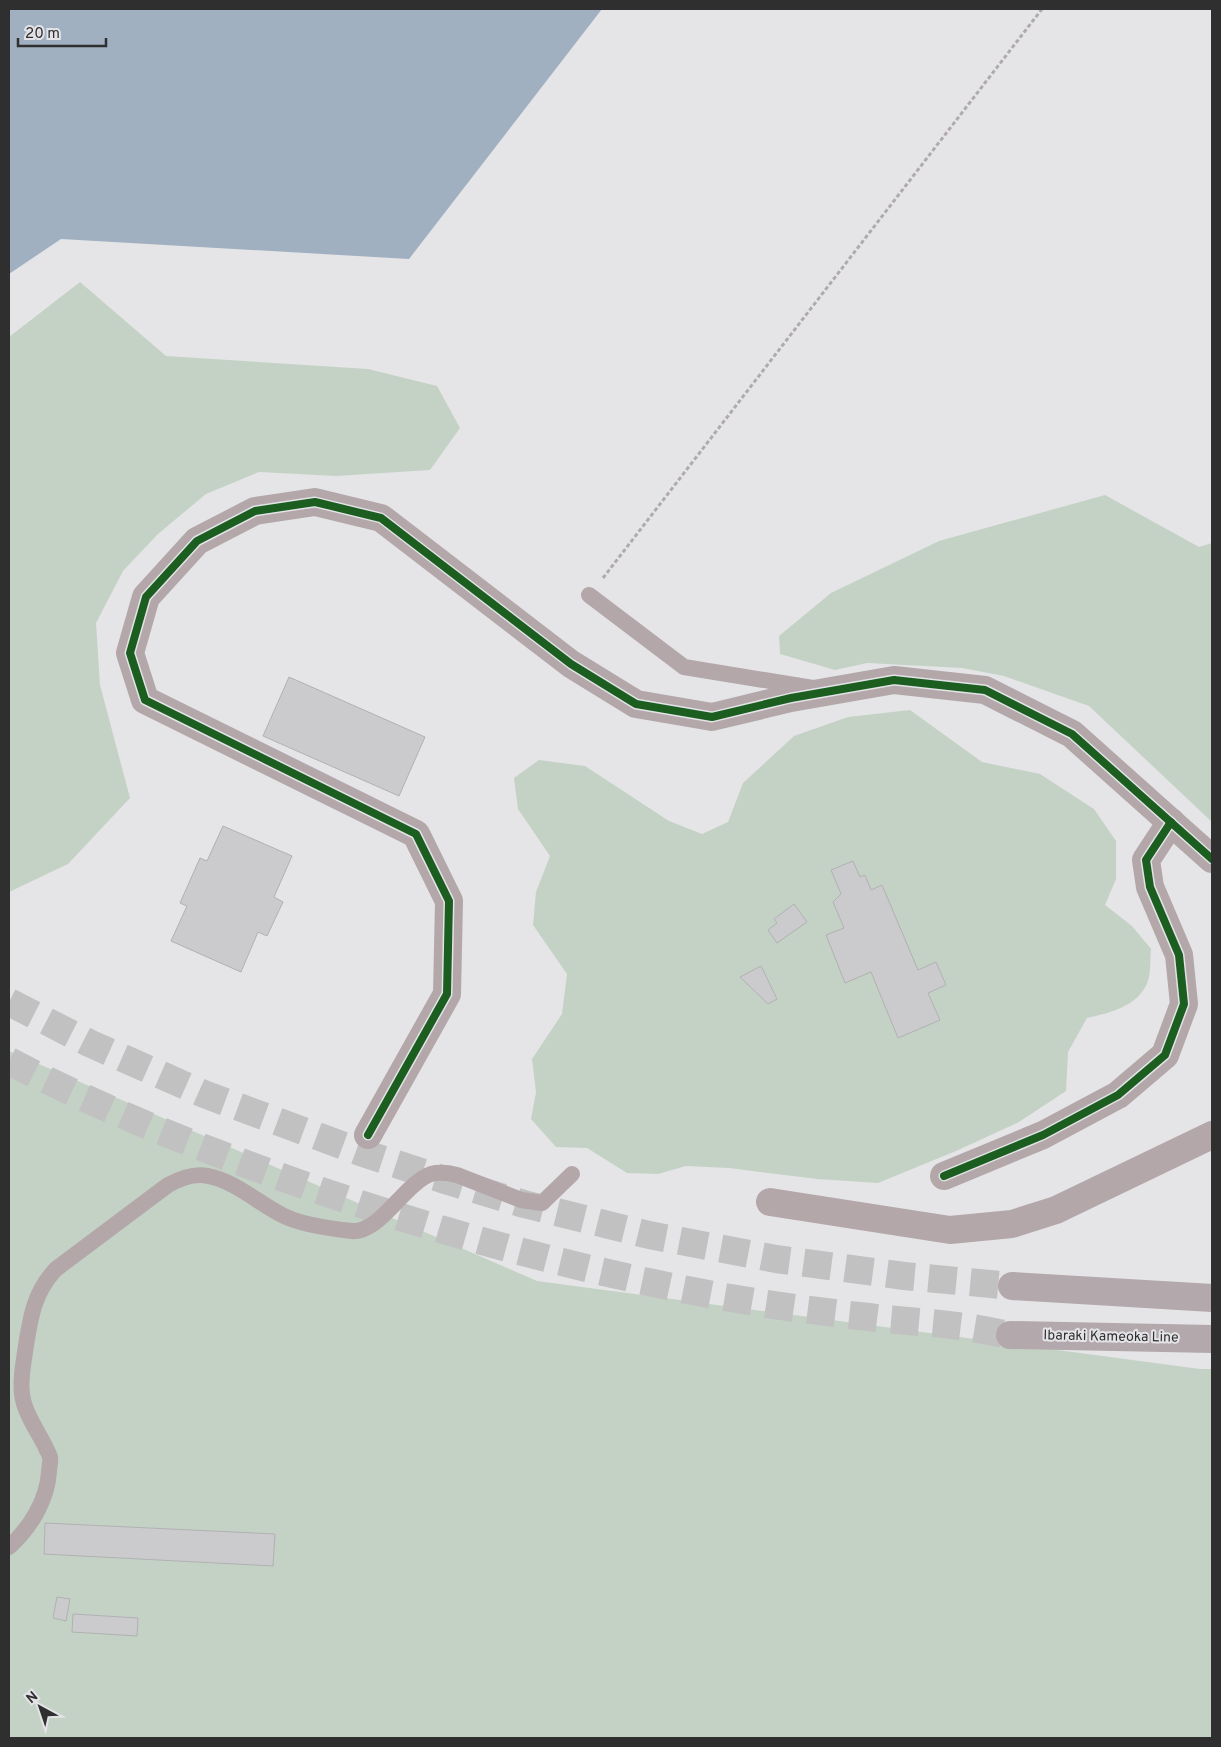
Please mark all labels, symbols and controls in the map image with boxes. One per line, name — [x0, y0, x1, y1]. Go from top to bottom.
scale bar — [18, 15, 105, 47]
text: 20 m — [25, 25, 60, 44]
street label: Ibaraki Kameoka Line — [1043, 1327, 1179, 1347]
north arrow — [15, 1682, 65, 1732]
text: N — [23, 1688, 42, 1708]

